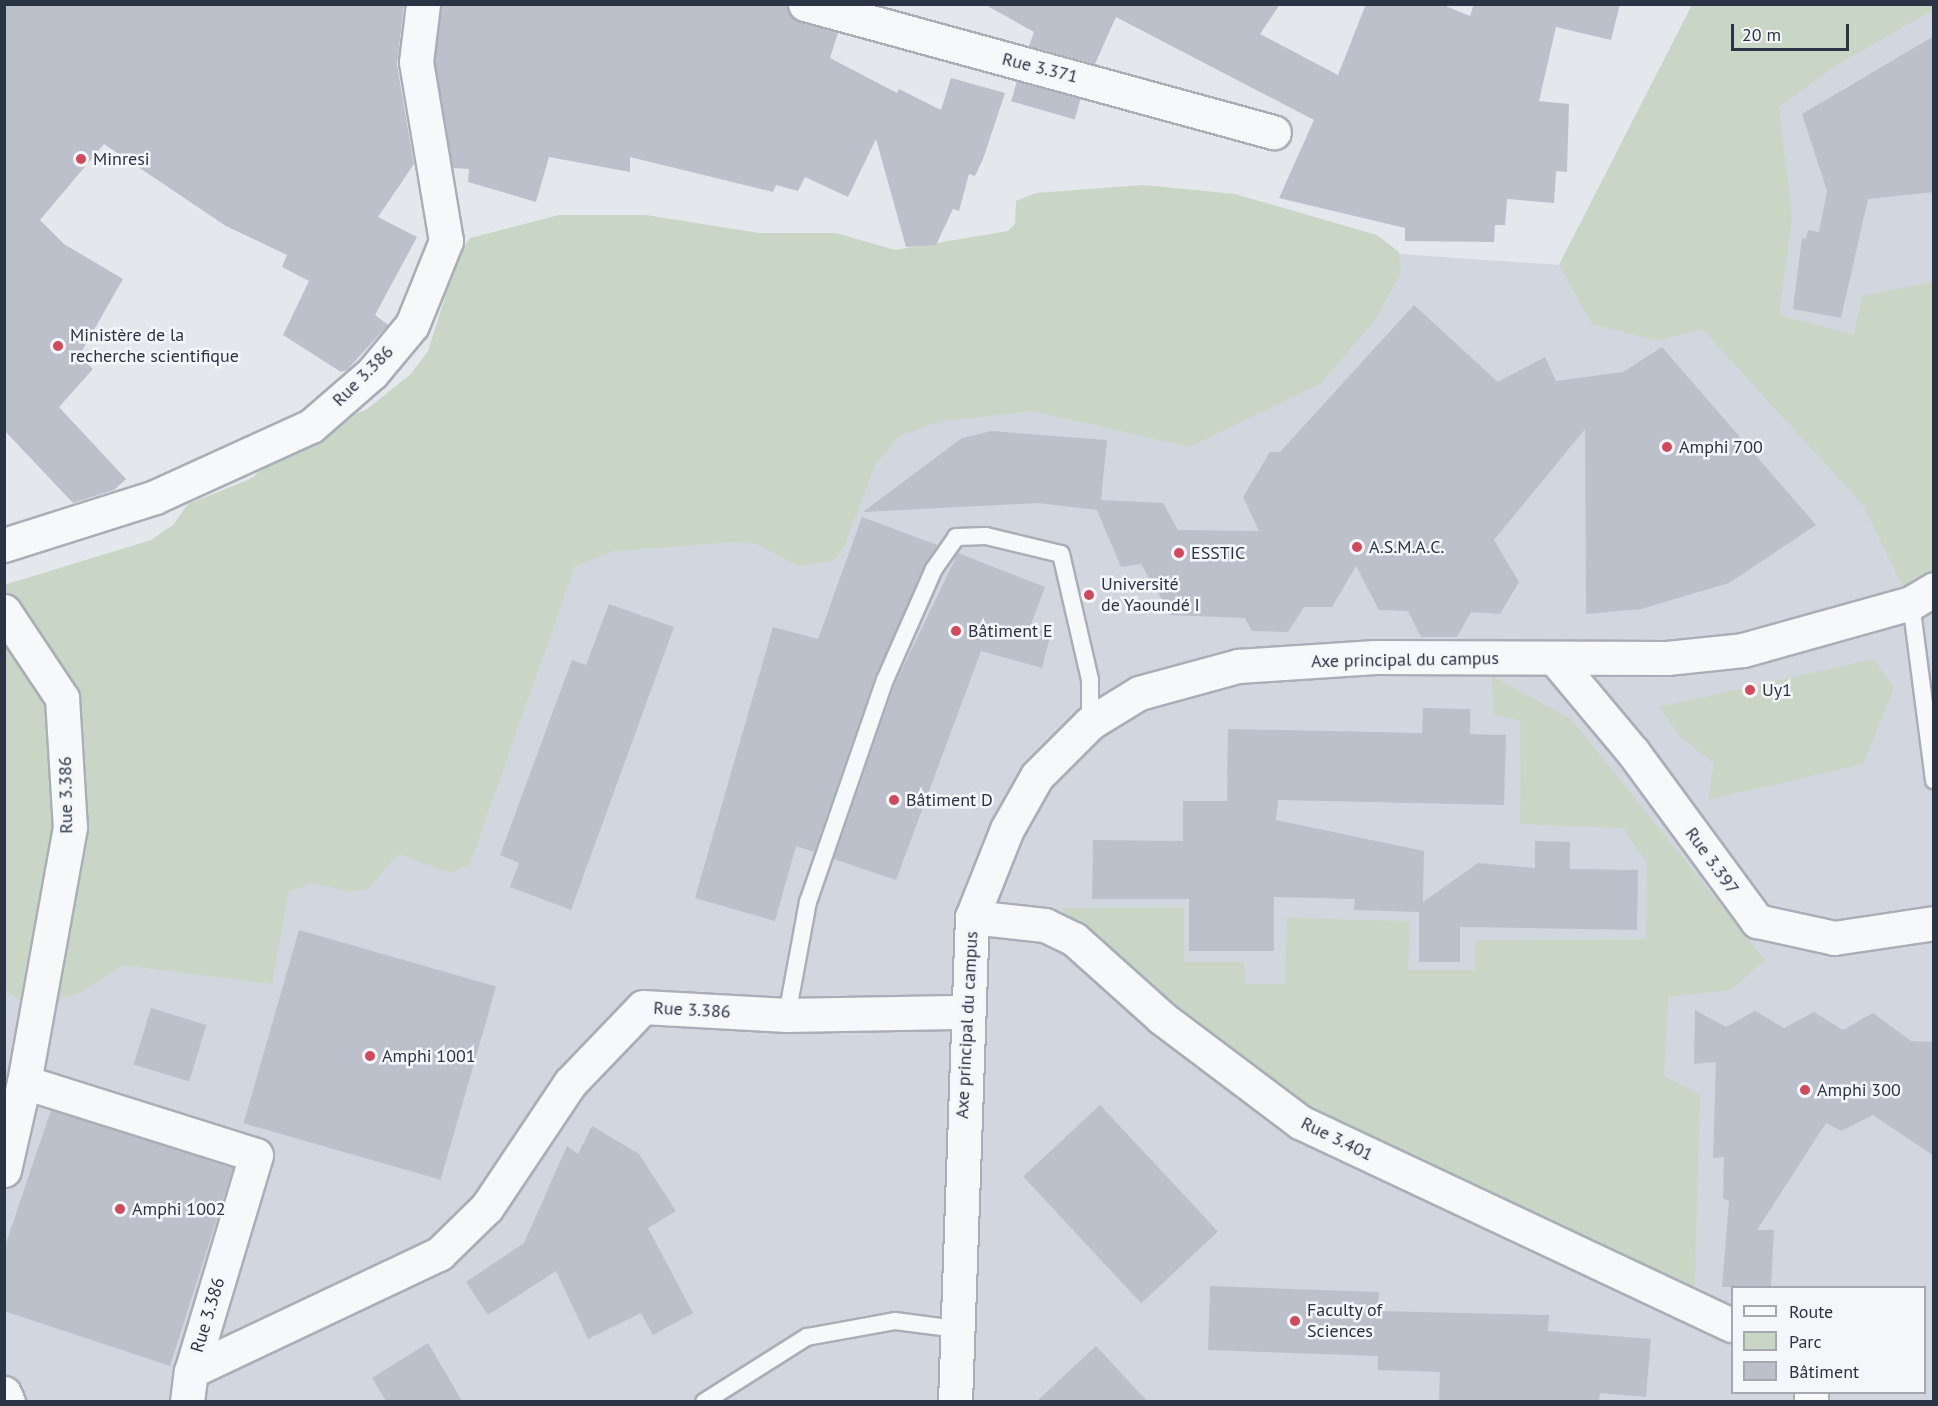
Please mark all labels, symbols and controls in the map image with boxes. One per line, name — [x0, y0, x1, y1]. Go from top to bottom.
scale bar — [1734, 12, 1852, 50]
text: 20 m — [1742, 23, 1781, 46]
street label: Rue 3.371 — [1000, 48, 1080, 88]
place label: Minresi — [93, 148, 150, 170]
marker: Minresi — [74, 152, 88, 166]
place label: Ministère de la recherche scientifique — [70, 325, 239, 368]
marker: Ministère de la recherche scientifique — [51, 339, 65, 353]
street label: Rue 3.386 — [328, 341, 398, 411]
place label: Amphi 700 — [1679, 436, 1763, 458]
marker: Amphi 700 — [1660, 440, 1674, 454]
place label: A.S.M.A.C. — [1369, 536, 1444, 558]
marker: A.S.M.A.C. — [1350, 540, 1364, 554]
place label: ESSTIC — [1191, 542, 1245, 564]
marker: ESSTIC — [1172, 546, 1186, 560]
place label: Université de Yaoundé I — [1101, 574, 1200, 616]
marker: Université de Yaoundé I — [1082, 588, 1096, 602]
place label: Bâtiment E — [968, 620, 1053, 642]
marker: Bâtiment E — [949, 624, 963, 638]
street label: Axe principal du campus — [1311, 648, 1499, 672]
place label: Uy1 — [1762, 679, 1792, 701]
marker: Uy1 — [1743, 683, 1757, 697]
street label: Rue 3.386 — [55, 756, 77, 834]
place label: Bâtiment D — [906, 789, 993, 811]
marker: Bâtiment D — [887, 793, 901, 807]
street label: Rue 3.397 — [1681, 823, 1743, 899]
street label: Axe principal du campus — [951, 931, 983, 1119]
street label: Rue 3.386 — [653, 997, 731, 1023]
place label: Amphi 1001 — [382, 1045, 476, 1067]
marker: Amphi 1001 — [363, 1049, 377, 1063]
place label: Amphi 300 — [1817, 1079, 1901, 1101]
marker: Amphi 300 — [1798, 1083, 1812, 1097]
street label: Rue 3.401 — [1298, 1112, 1376, 1166]
place label: Amphi 1002 — [132, 1198, 226, 1220]
marker: Amphi 1002 — [113, 1202, 127, 1216]
street label: Rue 3.386 — [186, 1275, 230, 1355]
legend — [1731, 1286, 1926, 1394]
place label: Faculty of Sciences — [1307, 1300, 1383, 1342]
text: Route — [1789, 1300, 1833, 1323]
marker: Faculty of Sciences — [1288, 1314, 1302, 1328]
text: Parc — [1789, 1330, 1822, 1353]
text: Bâtiment — [1789, 1360, 1859, 1383]

